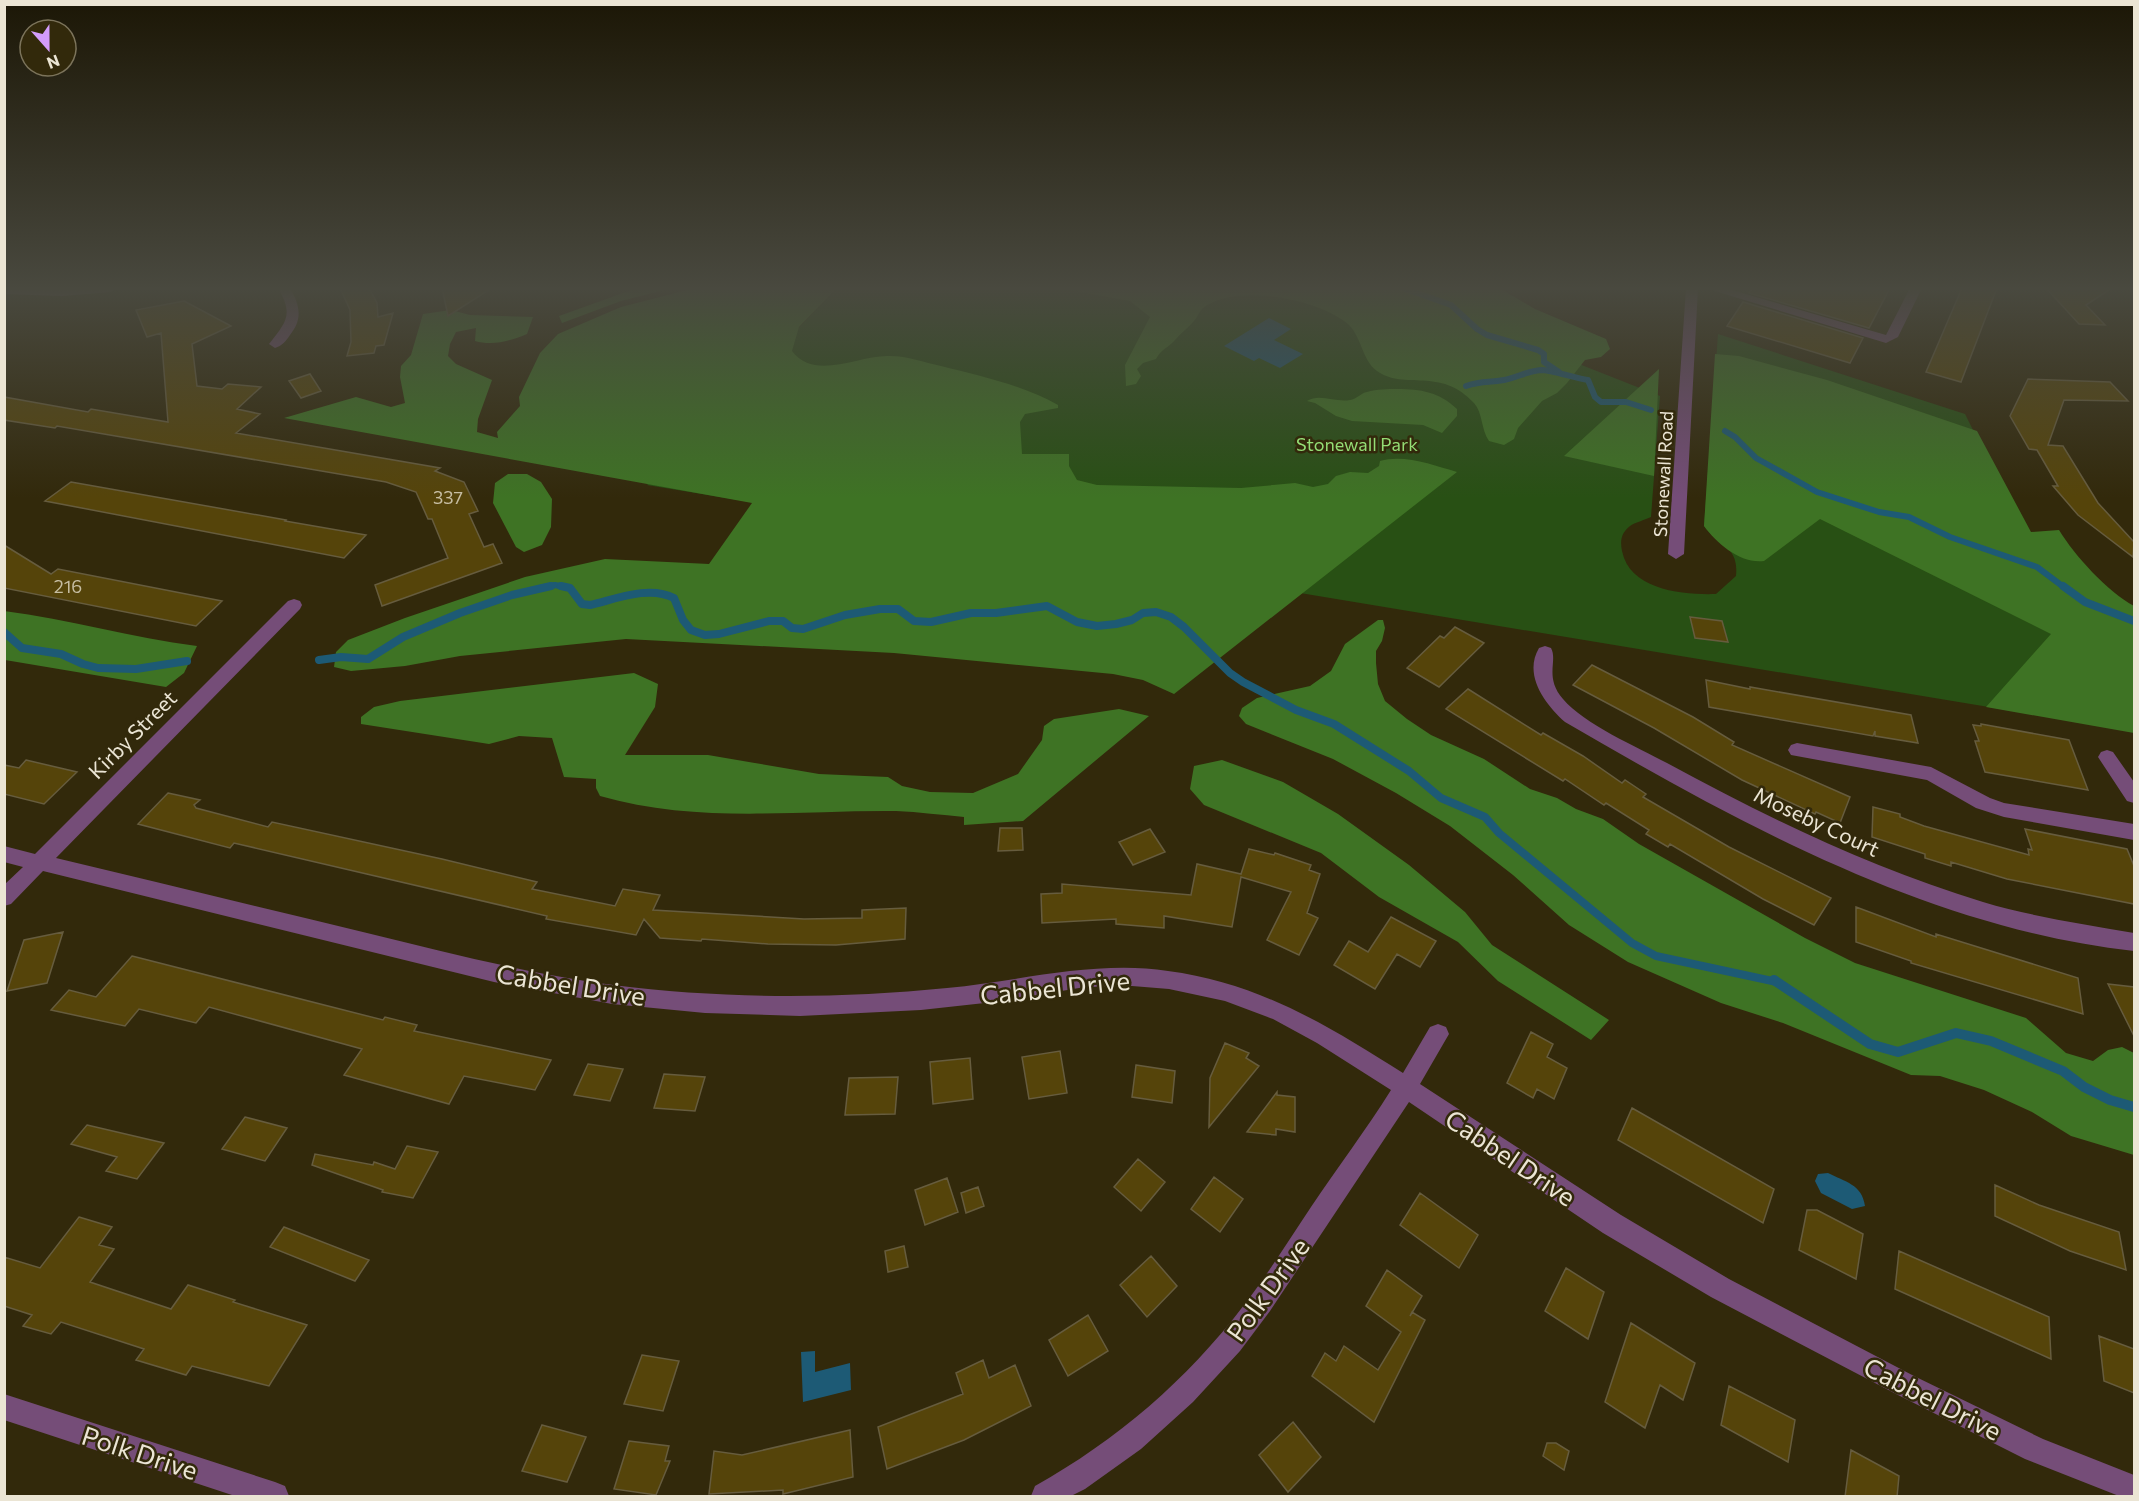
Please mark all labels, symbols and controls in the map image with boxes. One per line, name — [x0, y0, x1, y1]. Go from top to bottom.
north arrow — [18, 18, 78, 78]
text: N — [45, 51, 63, 73]
street label: Stonewall Road — [1649, 410, 1677, 538]
park label: Stonewall Park — [1296, 433, 1418, 455]
house number: 337 — [433, 486, 463, 508]
house number: 216 — [54, 575, 82, 597]
street label: Kirby Street — [83, 685, 181, 783]
street label: Moseby Court — [1750, 781, 1884, 861]
street label: Cabbel Drive — [494, 957, 648, 1011]
street label: Cabbel Drive — [979, 964, 1131, 1010]
street label: Cabbel Drive — [1440, 1102, 1582, 1212]
street label: Polk Drive — [1219, 1231, 1315, 1347]
street label: Cabbel Drive — [1859, 1350, 2007, 1446]
street label: Polk Drive — [78, 1419, 202, 1485]

